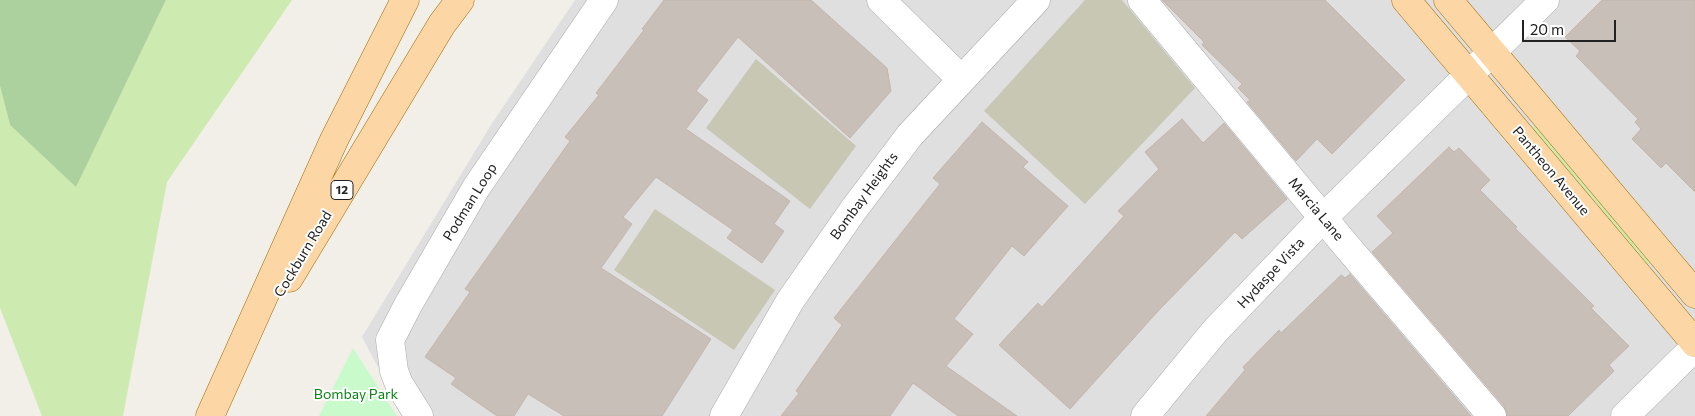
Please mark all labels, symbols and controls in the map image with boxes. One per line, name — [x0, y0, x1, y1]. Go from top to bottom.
scale bar — [1525, 10, 1619, 42]
text: 20 m — [1530, 20, 1564, 38]
street label: Pantheon Avenue — [1509, 123, 1593, 219]
street label: Bombay Heights — [827, 149, 901, 243]
street label: Podman Loop — [439, 160, 501, 244]
street label: Marcia Lane — [1285, 174, 1347, 244]
road number: 12 — [331, 180, 353, 200]
street label: Cockburn Road — [271, 208, 335, 300]
street label: Hydaspe Vista — [1234, 234, 1308, 312]
park label: Bombay Park — [314, 386, 398, 402]

